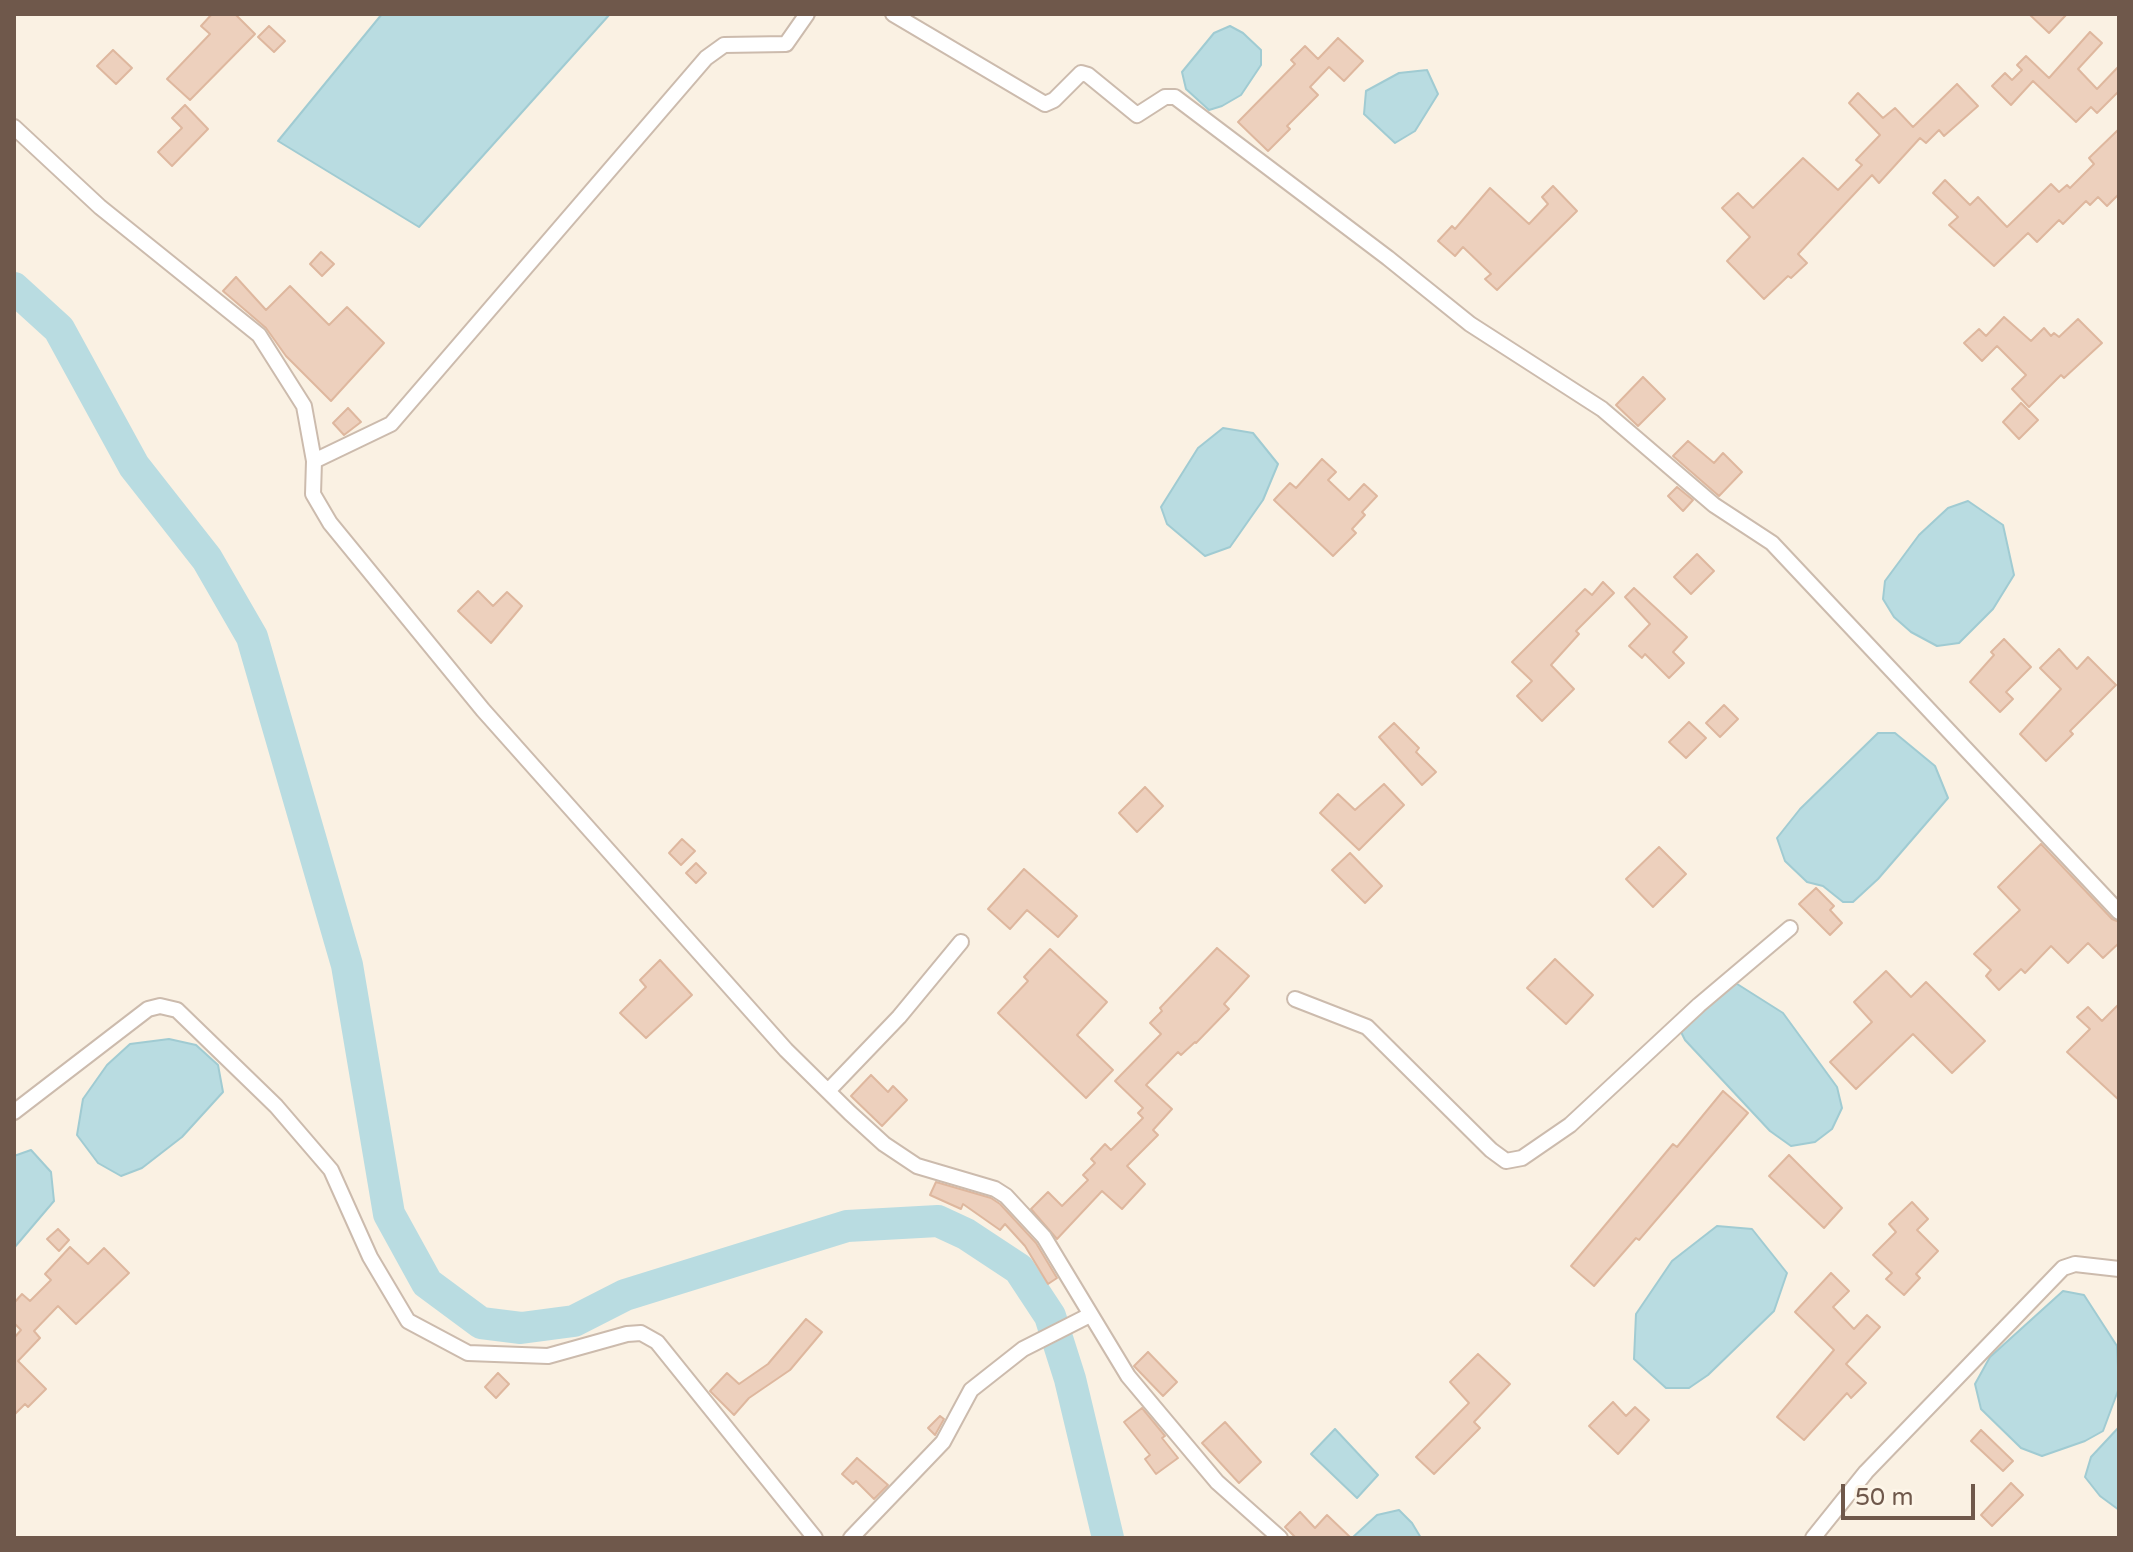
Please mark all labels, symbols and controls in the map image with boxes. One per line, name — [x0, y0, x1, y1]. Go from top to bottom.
scale bar — [1845, 1468, 1979, 1518]
text: 50 m — [1855, 1483, 1913, 1512]

